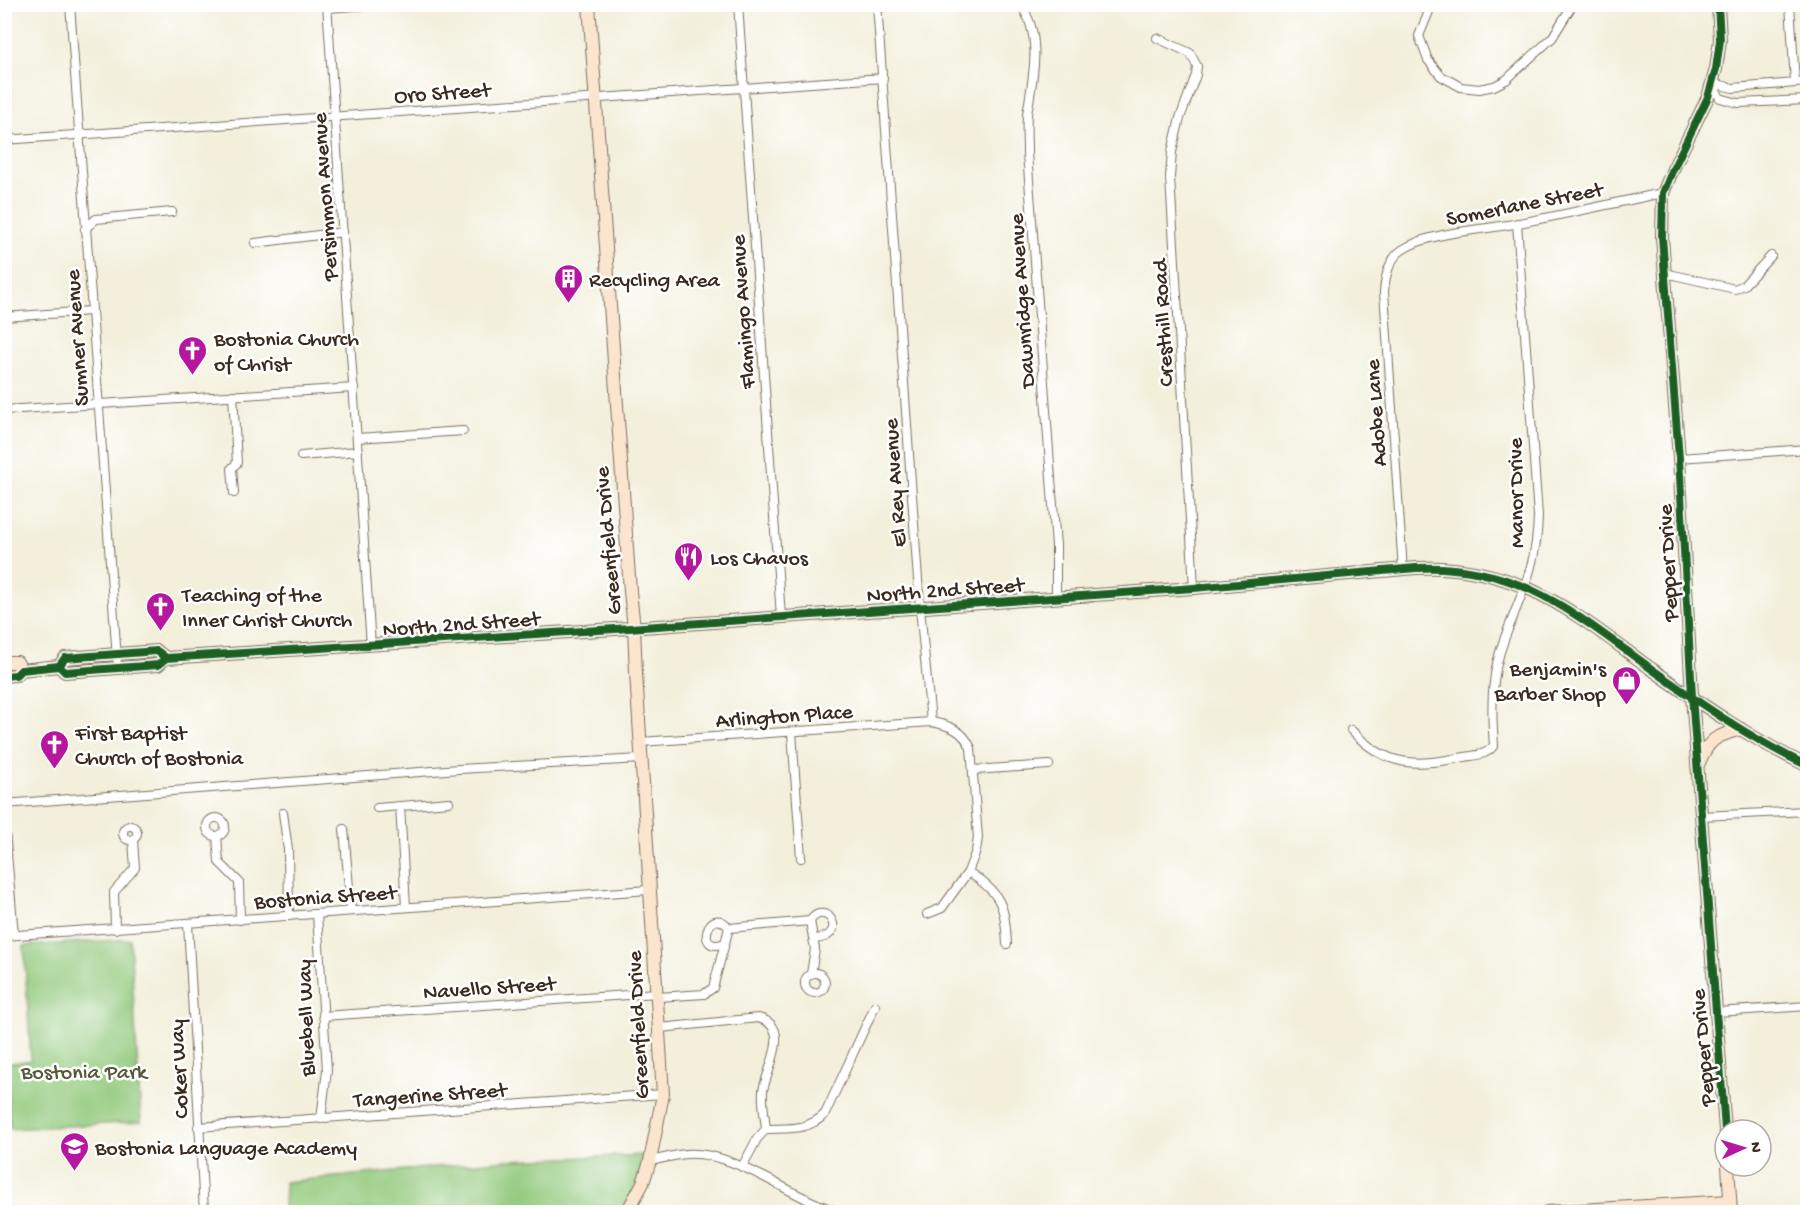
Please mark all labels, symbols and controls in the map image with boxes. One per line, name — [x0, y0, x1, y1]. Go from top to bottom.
street label: Oro Street — [393, 79, 493, 111]
street label: Persimmon Avenue — [308, 111, 346, 283]
street label: Somerlane Street — [1444, 178, 1607, 234]
street label: Dawnridge Avenue — [1005, 212, 1043, 391]
street label: Flamingo Avenue — [727, 233, 763, 391]
street label: Cresthill Road — [1149, 256, 1181, 387]
building icon: Recycling Area — [552, 262, 584, 304]
street label: Sumner Avenue — [61, 268, 97, 407]
place label: Recycling Area — [589, 269, 721, 295]
place label: Bostonia Church of Christ — [213, 328, 359, 379]
church icon: Bostonia Church of Christ — [177, 334, 209, 376]
street label: Adobe Lane — [1361, 358, 1395, 467]
street label: El Rey Avenue — [879, 417, 914, 548]
street label: Manor Drive — [1504, 437, 1532, 548]
street label: Greenfield Drive — [591, 465, 629, 616]
street label: Pepper Drive — [1654, 503, 1686, 623]
restaurant icon: Los Chavos — [673, 540, 705, 582]
place label: Los Chavos — [710, 547, 809, 573]
street label: North 2nd Street — [866, 573, 1027, 610]
place label: Teaching of the Inner Christ Church — [180, 584, 352, 635]
church icon: Teaching of the Inner Christ Church — [145, 590, 177, 632]
street label: North 2nd Street — [382, 607, 543, 644]
place label: Benjamin's Barber Shop — [1494, 658, 1607, 709]
shop icon: Benjamin's Barber Shop — [1611, 664, 1643, 706]
street label: Arlington Place — [715, 700, 854, 736]
place label: First Baptist Church of Bostonia — [74, 722, 244, 773]
church icon: First Baptist Church of Bostonia — [38, 728, 70, 770]
street label: Bostonia Street — [252, 881, 399, 917]
street label: Greenfield Drive — [623, 949, 657, 1100]
street label: Bluebell Way — [293, 959, 323, 1078]
street label: Navello Street — [422, 972, 558, 1008]
street label: Pepper Drive — [1687, 987, 1723, 1108]
street label: Coker Way — [165, 1018, 197, 1119]
park label: Bostonia Park — [20, 1061, 149, 1087]
street label: Tangerine Street — [351, 1079, 510, 1115]
north arrow — [1713, 1118, 1773, 1178]
school or university icon: Bostonia Language Academy — [58, 1130, 90, 1172]
place label: Bostonia Language Academy — [94, 1137, 357, 1163]
text: N — [1745, 1141, 1764, 1154]

